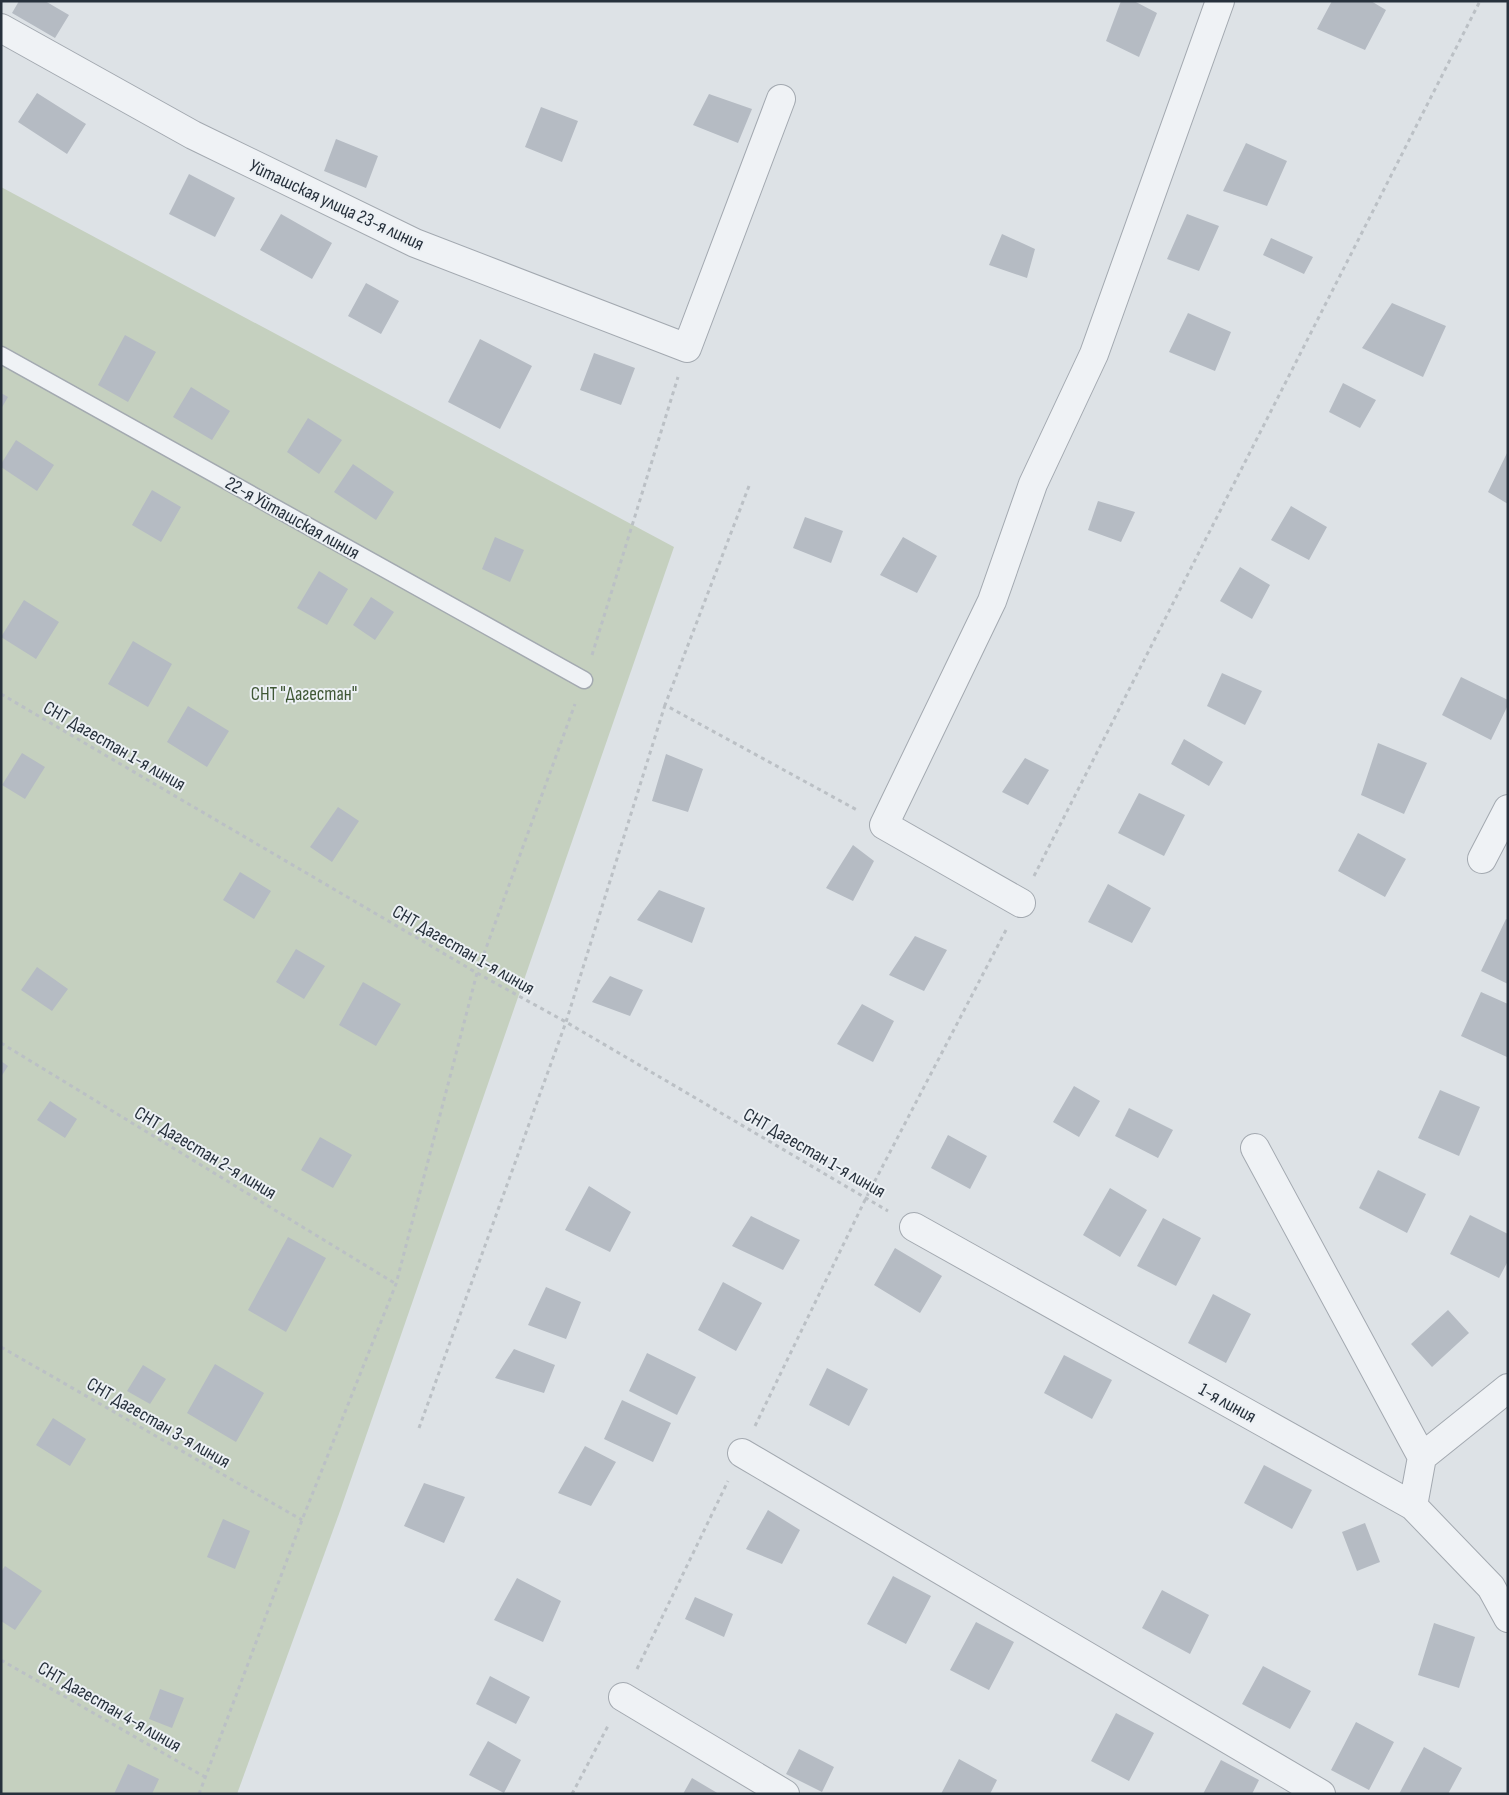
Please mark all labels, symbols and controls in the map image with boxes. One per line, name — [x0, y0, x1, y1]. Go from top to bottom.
street label: Уйташская улица 23-я линия — [245, 155, 428, 256]
street label: 22-я Уйташская линия — [221, 472, 364, 565]
park label: СНТ "Дагестан" — [251, 683, 357, 706]
street label: СНТ Дагестан 1-я линия — [39, 696, 190, 796]
street label: СНТ Дагестан 1-я линия — [388, 900, 539, 1000]
street label: СНТ Дагестан 2-я линия — [130, 1102, 280, 1205]
street label: СНТ Дагестан 1-я линия — [739, 1103, 890, 1203]
street label: СНТ Дагестан 3-я линия — [82, 1373, 234, 1474]
street label: 1-я линия — [1195, 1378, 1260, 1428]
street label: СНТ Дагестан 4-я линия — [33, 1657, 185, 1758]

